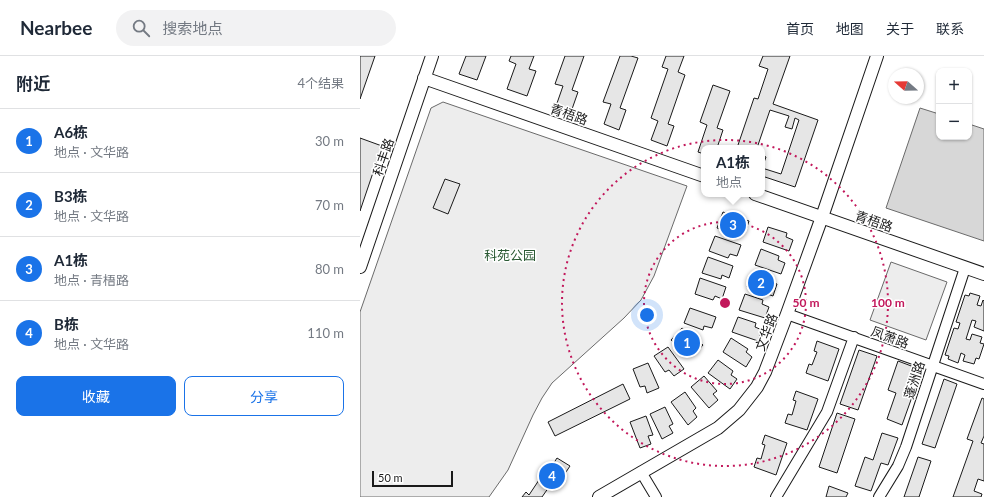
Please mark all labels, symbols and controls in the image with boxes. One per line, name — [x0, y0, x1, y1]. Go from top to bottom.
search box — [116, 10, 396, 46]
text: Nearbee — [20, 16, 92, 39]
icon: search — [130, 17, 152, 39]
text: 搜索地点 — [162, 19, 222, 37]
text: 首页 — [786, 20, 814, 37]
text: 地图 — [836, 20, 864, 37]
text: 关于 — [886, 20, 914, 37]
text: 联系 — [936, 20, 964, 37]
north arrow — [888, 68, 924, 104]
map controls — [936, 68, 972, 140]
button: + — [936, 68, 972, 104]
text: 附近 — [16, 73, 50, 94]
text: 4个结果 — [297, 75, 344, 91]
street label: 青梧路 — [548, 100, 590, 128]
button: − — [936, 104, 972, 140]
text: A6栋 — [54, 123, 88, 141]
text: 1 — [25, 133, 33, 149]
text: 30 m — [315, 133, 344, 149]
street label: 科丰路 — [369, 136, 397, 178]
text: 地点 · 文华路 — [54, 144, 129, 160]
popup — [701, 145, 765, 197]
text: A1栋 — [716, 153, 750, 171]
text: 地点 — [716, 174, 742, 190]
text: B3栋 — [54, 187, 88, 205]
text: 2 — [25, 197, 33, 213]
text: 70 m — [315, 197, 344, 213]
street label: 青梧路 — [853, 207, 895, 235]
text: 地点 · 文华路 — [54, 208, 129, 224]
pin: 3 — [720, 210, 746, 240]
park label: 科苑公园 — [484, 247, 536, 263]
text: A1栋 — [54, 251, 88, 269]
text: 3 — [25, 261, 33, 277]
text: 80 m — [315, 261, 344, 277]
pin: 2 — [748, 268, 774, 298]
text: 地点 · 青梧路 — [54, 272, 129, 288]
text: 50 m — [793, 295, 819, 310]
text: 100 m — [871, 295, 905, 310]
centre of rings — [718, 296, 732, 310]
your location — [637, 305, 657, 325]
street label: 文华路 — [752, 311, 780, 353]
text: B栋 — [54, 315, 79, 333]
street label: 凤萧路 — [869, 323, 911, 351]
text: 4 — [25, 325, 33, 341]
text: 110 m — [307, 325, 344, 341]
pin: 1 — [674, 328, 700, 358]
text: 地点 · 文华路 — [54, 336, 129, 352]
street label: 蓬洲路 — [900, 359, 928, 401]
button: 收藏 — [16, 376, 176, 416]
button: 分享 — [184, 376, 344, 416]
pin: 4 — [539, 461, 565, 491]
scale bar — [372, 469, 453, 488]
text: 50 m — [378, 471, 403, 484]

